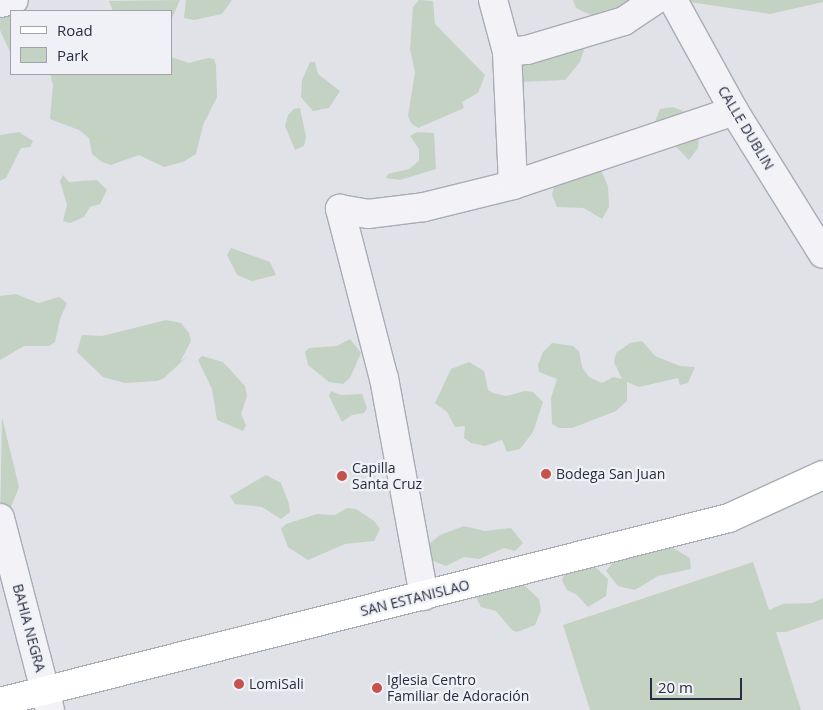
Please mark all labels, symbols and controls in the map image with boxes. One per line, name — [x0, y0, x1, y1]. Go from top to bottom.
legend — [10, 10, 172, 75]
text: Road — [57, 20, 93, 40]
text: Park — [57, 45, 88, 65]
street label: CALLE DUBLIN — [714, 83, 778, 173]
place label: Capilla Santa Cruz — [352, 460, 422, 492]
place label: Bodega San Juan — [556, 466, 665, 482]
marker: Bodega San Juan — [540, 468, 552, 480]
marker: Capilla Santa Cruz — [336, 470, 348, 482]
street label: SAN ESTANISLAO — [359, 576, 471, 620]
street label: BAHIA NEGRA — [9, 582, 49, 674]
scale bar — [653, 668, 746, 700]
place label: Iglesia Centro Familiar de Adoración — [387, 672, 529, 704]
place label: LomiSali — [249, 676, 304, 692]
text: 20 m — [658, 677, 693, 697]
marker: LomiSali — [233, 678, 245, 690]
marker: Iglesia Centro Familiar de Adoración — [371, 682, 383, 694]

